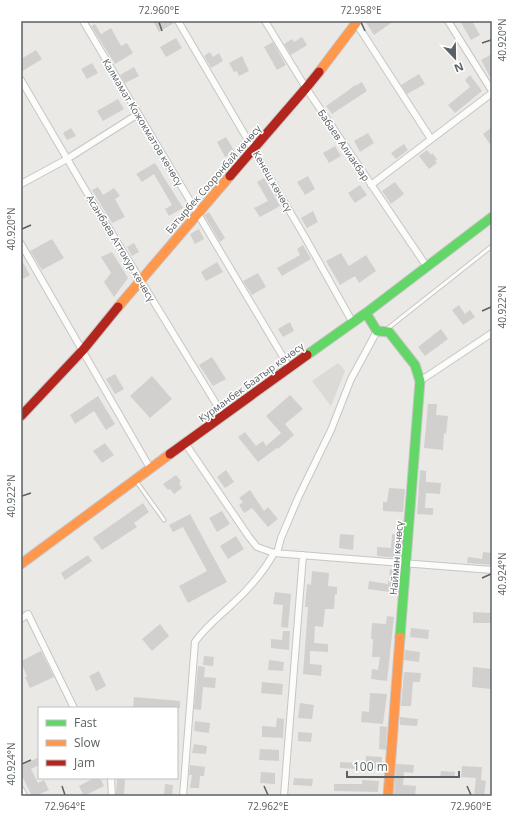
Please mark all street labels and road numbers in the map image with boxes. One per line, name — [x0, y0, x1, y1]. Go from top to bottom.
street label: Калмамат Кожокматов көчөсү — [99, 56, 187, 188]
street label: Бабаев Алиакбар — [315, 106, 373, 184]
street label: Батырбек Сооронбай көчөсү — [162, 122, 264, 236]
street label: Кенеш көчөсү — [250, 148, 296, 214]
street label: Асанбаев Аттокур көчөсү — [84, 192, 158, 304]
street label: Курманбек Баатыр көчөсү — [195, 339, 307, 425]
street label: Найман көчөсү — [386, 520, 406, 596]

